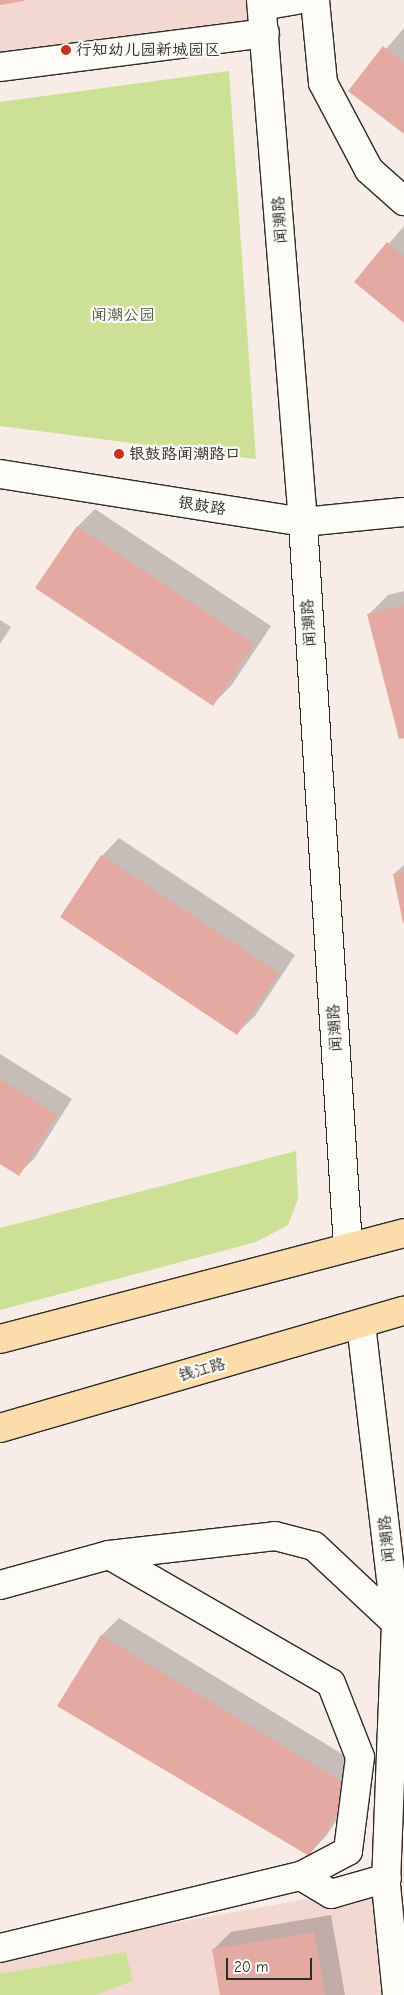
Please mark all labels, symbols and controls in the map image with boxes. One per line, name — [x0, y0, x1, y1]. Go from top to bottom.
place label: 行知幼儿园新城园区 — [76, 40, 220, 60]
marker: 行知幼儿园新城园区 — [60, 44, 72, 56]
street label: 闻潮路 — [269, 195, 291, 245]
park label: 闻潮公园 — [91, 305, 155, 325]
place label: 银鼓路闻潮路口 — [129, 444, 241, 464]
marker: 银鼓路闻潮路口 — [113, 448, 125, 460]
street label: 银鼓路 — [177, 493, 227, 519]
street label: 闻潮路 — [298, 598, 320, 648]
street label: 闻潮路 — [324, 1003, 346, 1053]
street label: 钱江路 — [176, 1354, 228, 1386]
street label: 闻潮路 — [375, 1514, 399, 1564]
scale bar — [229, 1948, 315, 1980]
text: 20 m — [234, 1958, 268, 1976]

